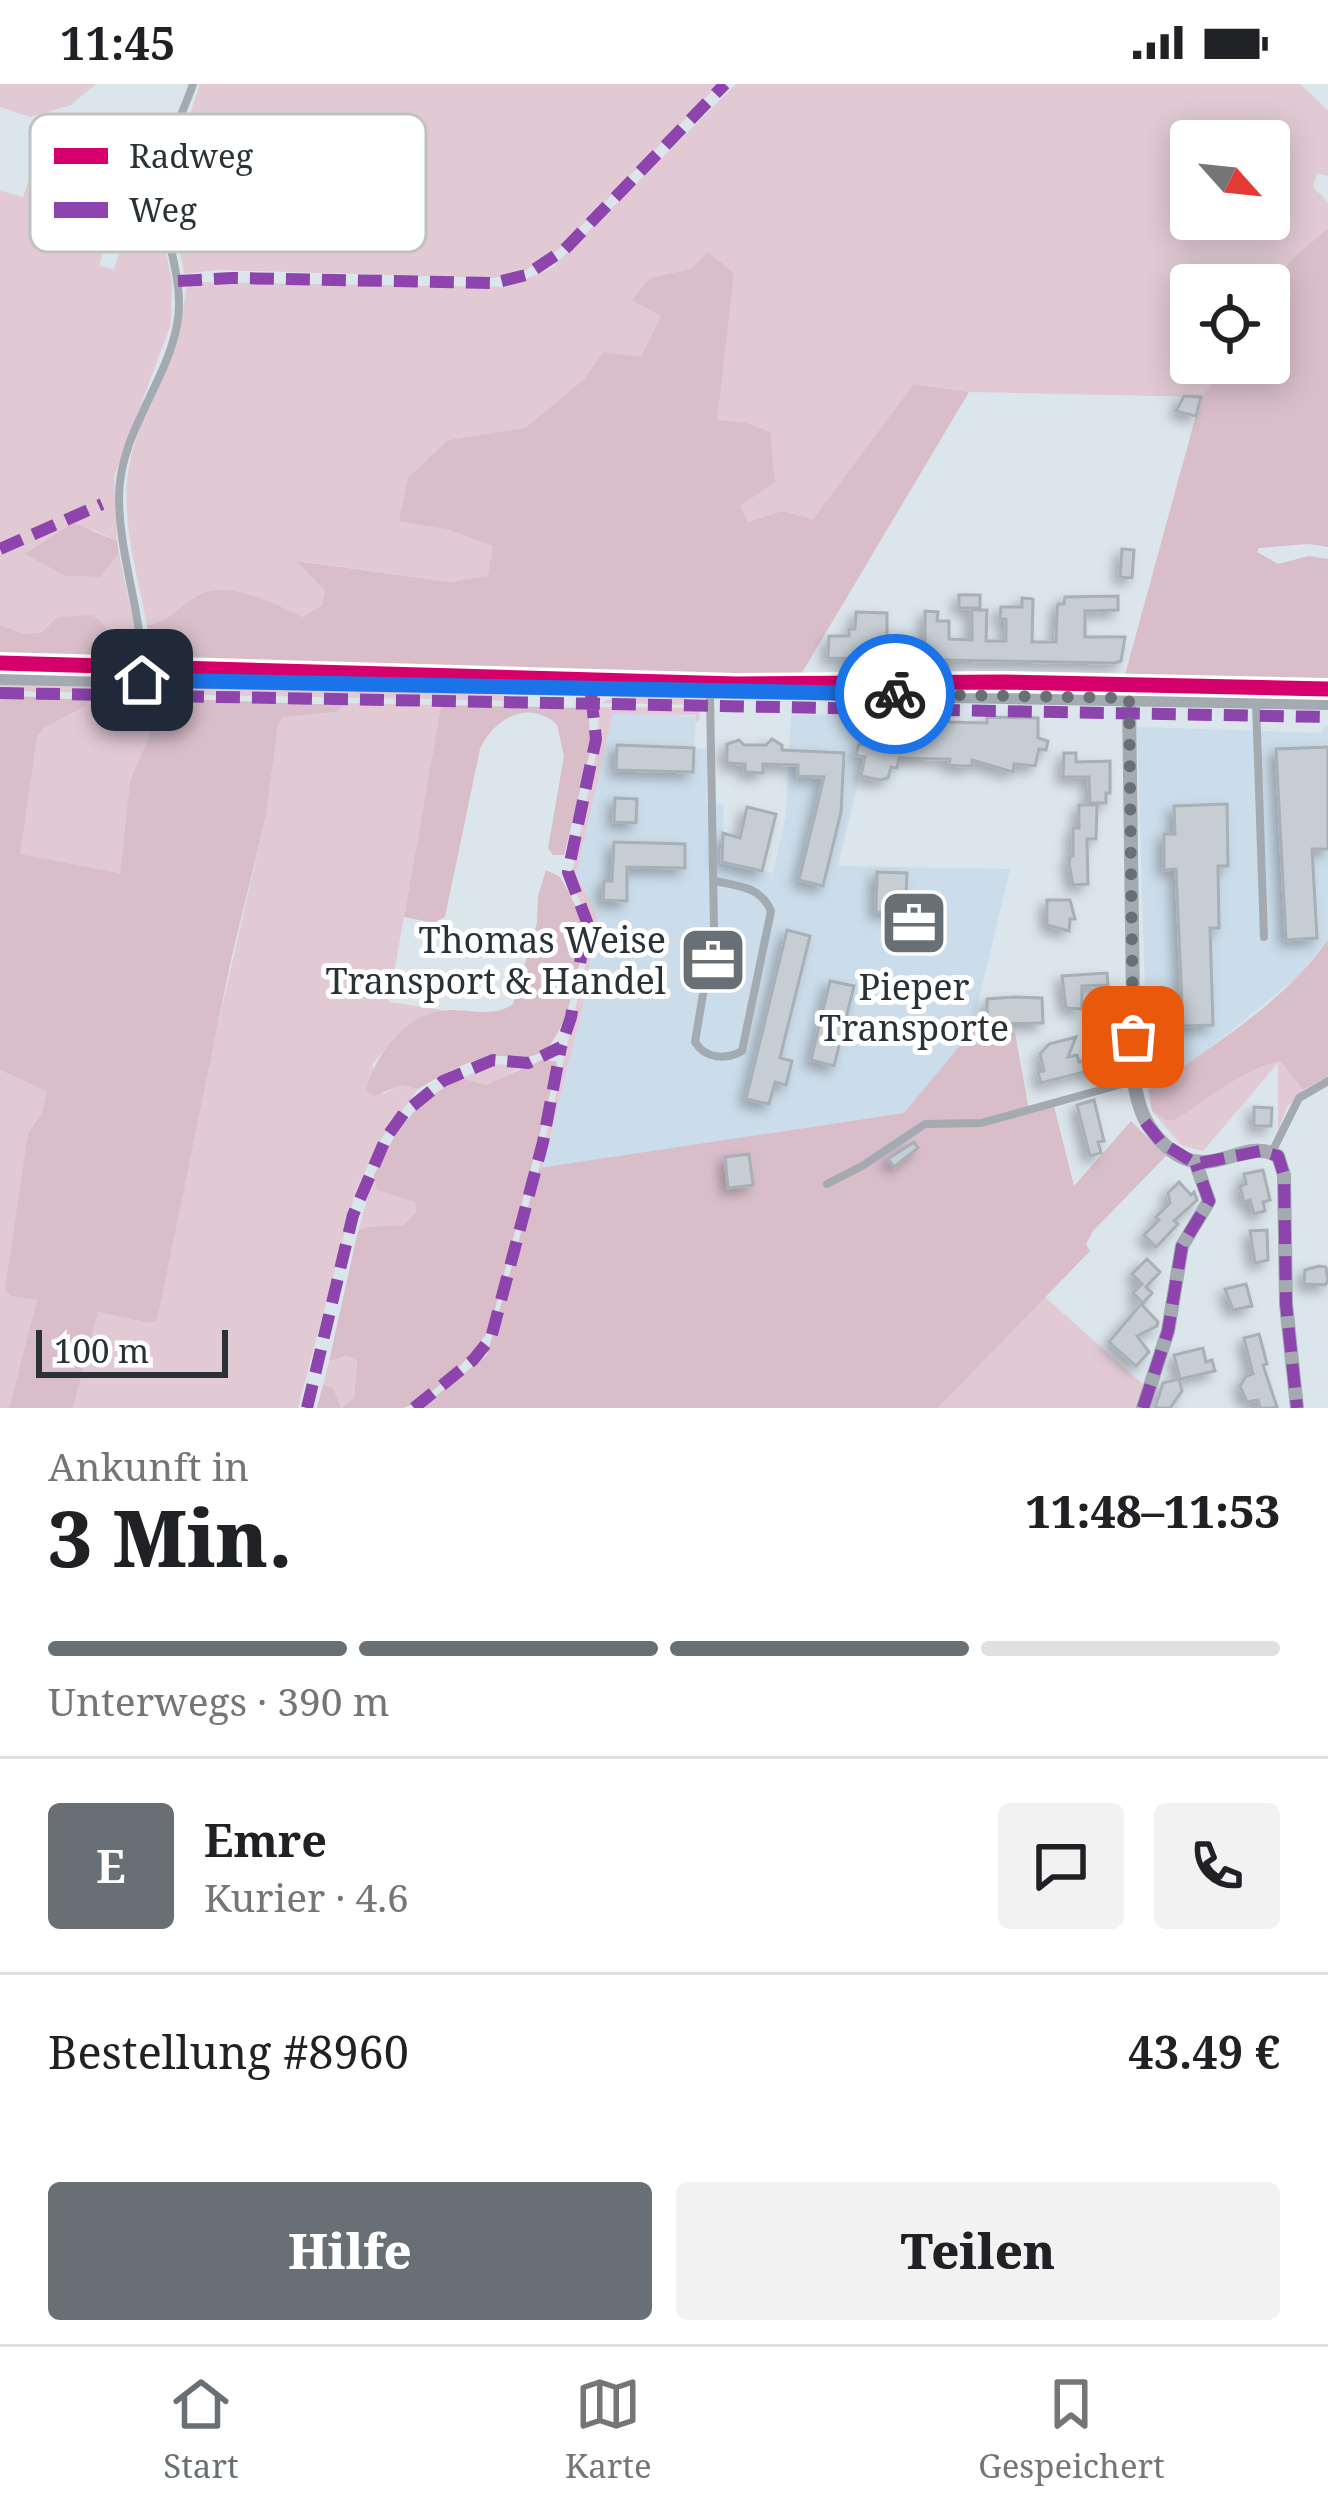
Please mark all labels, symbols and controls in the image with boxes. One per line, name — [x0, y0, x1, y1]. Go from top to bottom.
text: 11:45 — [60, 12, 175, 73]
legend — [30, 114, 426, 252]
north arrow — [1170, 120, 1290, 240]
map controls — [1170, 120, 1290, 384]
text: Radweg — [129, 133, 254, 178]
text: Weg — [129, 187, 197, 232]
button: locate — [1170, 264, 1290, 384]
pin — [91, 629, 193, 731]
courier — [835, 634, 955, 754]
icon: home — [109, 647, 175, 713]
icon: bike — [862, 661, 928, 727]
office icon: Pieper Transporte — [879, 888, 949, 958]
place label: Thomas Weise Transport & Handel — [325, 915, 666, 1005]
office icon: Thomas Weise Transport & Handel — [678, 925, 748, 995]
place label: Pieper Transporte — [819, 962, 1009, 1052]
pin — [1082, 986, 1184, 1088]
icon: bag — [1100, 1004, 1166, 1070]
scale bar — [36, 1324, 228, 1377]
text: 100 m — [54, 1328, 149, 1373]
text: Ankunft in — [48, 1439, 249, 1492]
text: 11:48–11:53 — [1025, 1480, 1280, 1541]
text: 3 Min. — [48, 1484, 293, 1590]
text: Unterwegs · 390 m — [48, 1674, 390, 1727]
button: chat — [998, 1803, 1124, 1929]
button: phone — [1154, 1803, 1280, 1929]
text: Emre — [204, 1809, 327, 1870]
text: E — [96, 1835, 126, 1896]
text: Kurier · 4.6 — [204, 1870, 409, 1923]
text: Bestellung #8960 — [48, 2021, 409, 2082]
text: 43.49 € — [1128, 2021, 1280, 2082]
button: Hilfe — [48, 2182, 652, 2320]
button: Teilen — [676, 2182, 1280, 2320]
tab: Start — [163, 2371, 239, 2488]
tab: Karte — [565, 2371, 652, 2488]
tab: Gespeichert — [978, 2371, 1165, 2488]

